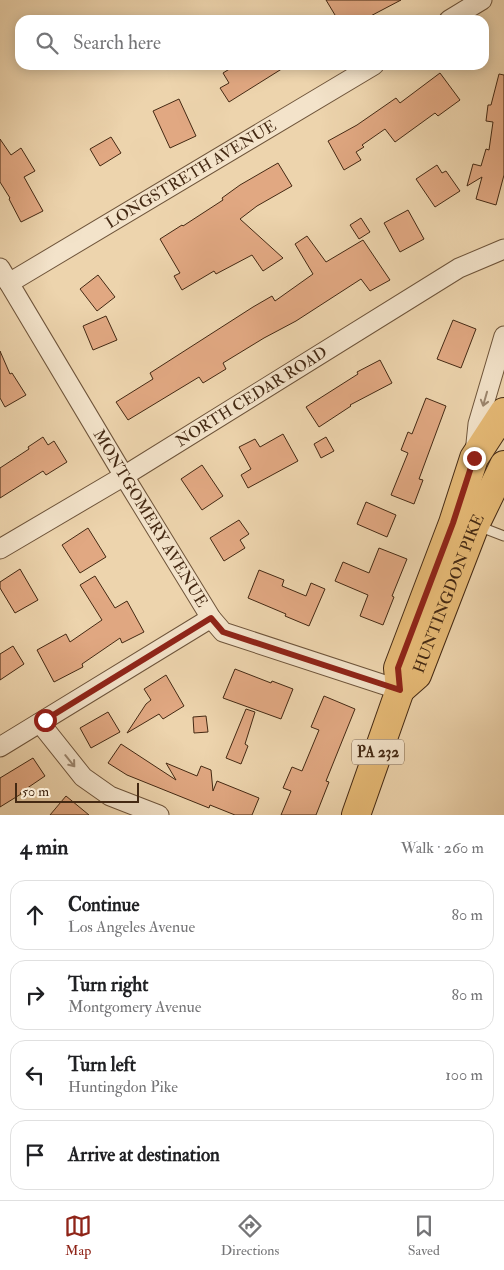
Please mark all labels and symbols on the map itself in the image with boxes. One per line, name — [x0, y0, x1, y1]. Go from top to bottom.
street label: LONGSTRETH AVENUE — [102, 116, 280, 233]
street label: NORTH CEDAR ROAD — [172, 342, 331, 451]
one-way arrow — [480, 391, 490, 407]
street label: MONTGOMERY AVENUE — [89, 426, 212, 611]
route end — [463, 447, 486, 470]
street label: HUNTINGDON PIKE — [409, 511, 489, 676]
route start — [34, 709, 57, 732]
road number: PA 232 — [352, 740, 404, 764]
one-way arrow — [65, 754, 76, 767]
scale bar — [15, 780, 139, 803]

